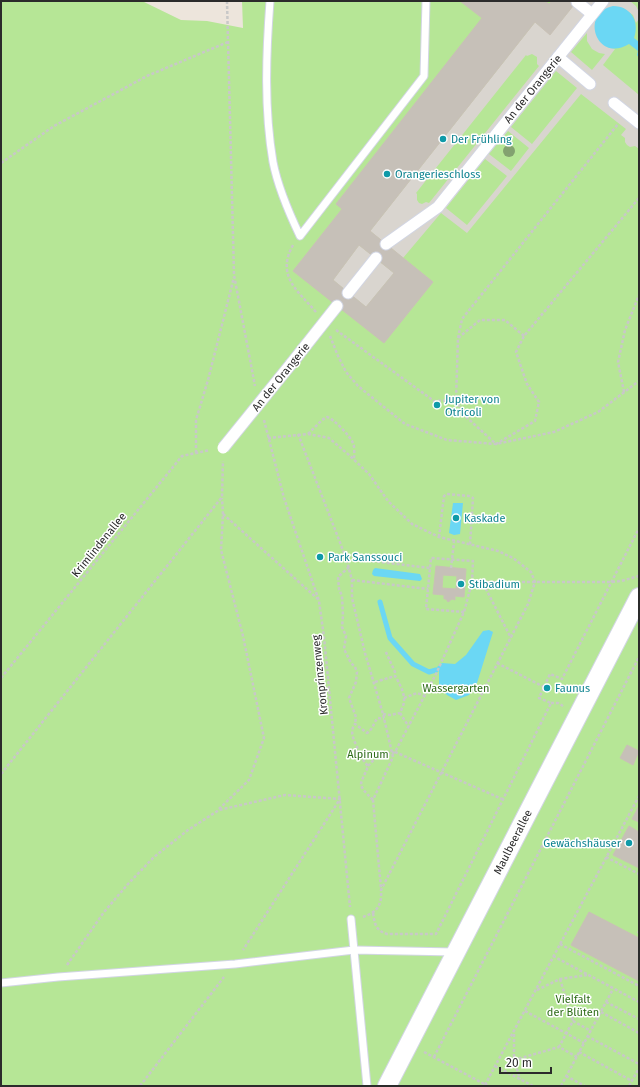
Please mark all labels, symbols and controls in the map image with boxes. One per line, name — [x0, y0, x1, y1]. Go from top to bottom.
street label: An der Orangerie — [501, 52, 565, 126]
place label: Der Frühling — [451, 133, 512, 146]
marker: Der Frühling — [438, 134, 448, 144]
place label: Orangerieschloss — [395, 168, 480, 181]
marker: Orangerieschloss — [382, 169, 392, 179]
street label: An der Orangerie — [249, 340, 313, 414]
place label: Jupiter von Otricoli — [445, 393, 500, 419]
marker: Jupiter von Otricoli — [432, 400, 442, 410]
street label: Krimlindenallee — [69, 510, 129, 580]
place label: Kaskade — [464, 512, 505, 525]
marker: Kaskade — [451, 513, 461, 523]
place label: Park Sanssouci — [328, 551, 402, 564]
marker: Park Sanssouci — [315, 552, 325, 562]
place label: Stibadium — [469, 578, 520, 591]
marker: Stibadium — [456, 579, 466, 589]
street label: Kronprinzenweg — [309, 634, 331, 716]
park label: Wassergarten — [423, 682, 489, 695]
place label: Faunus — [555, 682, 590, 695]
marker: Faunus — [542, 683, 552, 693]
park label: Alpinum — [347, 748, 389, 761]
street label: Maulbeerallee — [491, 808, 535, 876]
place label: Gewächshäuser — [543, 837, 622, 850]
marker: Gewächshäuser — [624, 838, 634, 848]
park label: Vielfalt der Blüten — [547, 993, 599, 1019]
scale bar — [500, 1049, 551, 1075]
text: 20 m — [506, 1056, 532, 1070]

